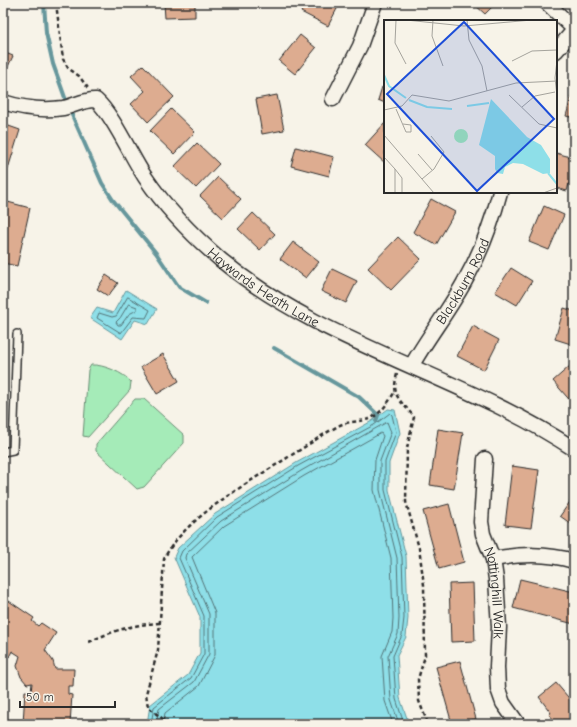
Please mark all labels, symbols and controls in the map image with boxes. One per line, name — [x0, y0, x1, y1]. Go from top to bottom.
inset map — [384, 20, 557, 193]
street label: Blackburn Road — [432, 236, 493, 328]
street label: Haywards Heath Lane — [204, 244, 322, 331]
street label: Nottinghill Walk — [480, 544, 507, 639]
scale bar — [20, 683, 115, 709]
text: 50 m — [26, 690, 54, 704]

